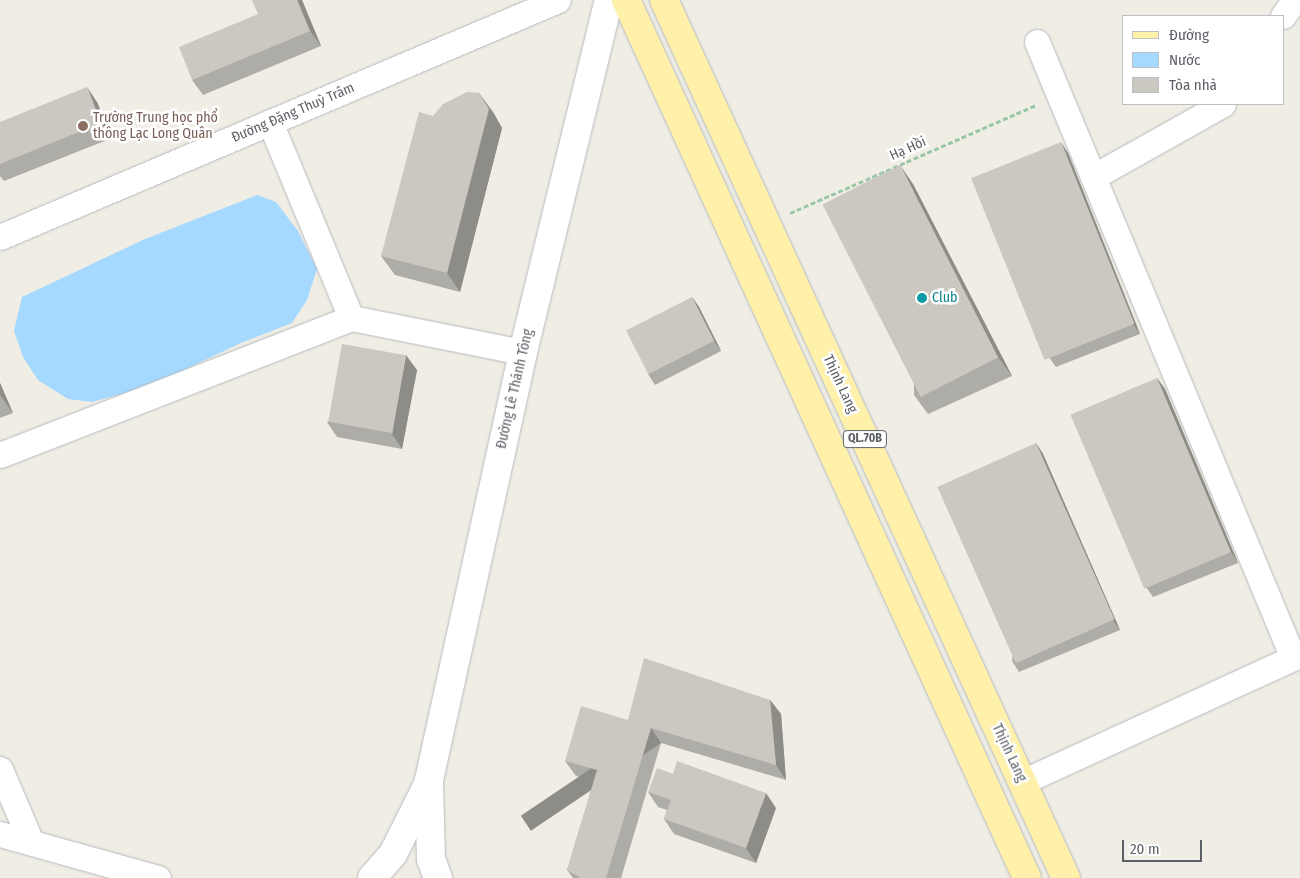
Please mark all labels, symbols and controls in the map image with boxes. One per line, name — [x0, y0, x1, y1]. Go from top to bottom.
legend — [1122, 15, 1285, 105]
text: Đường — [1169, 26, 1209, 44]
text: Nước — [1169, 51, 1200, 69]
text: Tòa nhà — [1169, 76, 1217, 94]
street label: Đường Đặng Thuỳ Trâm — [229, 80, 357, 146]
place label: Trường Trung học phổ thông Lạc Long Quân — [93, 110, 218, 142]
marker: Trường Trung học phổ thông Lạc Long Quân — [77, 120, 89, 132]
street label: Hạ Hồi — [887, 134, 929, 164]
place label: Club — [932, 290, 957, 306]
marker: Club — [916, 292, 928, 304]
street label: Đường Lê Thánh Tông — [493, 327, 537, 451]
street label: Thịnh Lang — [819, 352, 861, 416]
road number: QL.70B — [842, 429, 888, 448]
street label: Thịnh Lang — [988, 721, 1030, 785]
scale bar — [1125, 830, 1205, 862]
text: 20 m — [1130, 840, 1160, 858]

